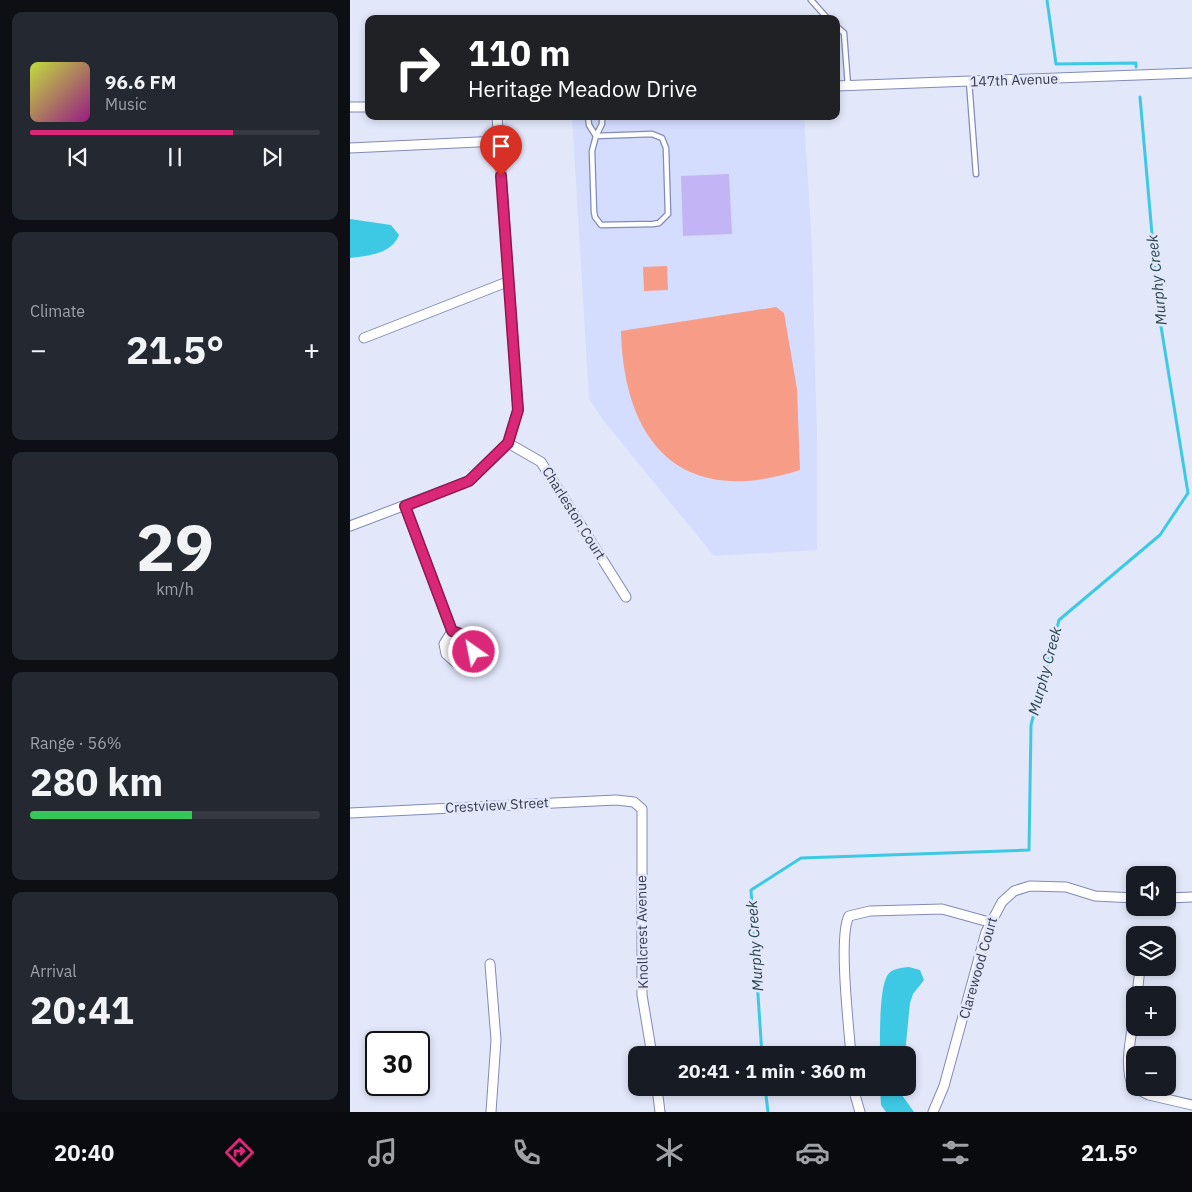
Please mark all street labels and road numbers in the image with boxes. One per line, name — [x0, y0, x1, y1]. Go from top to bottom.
street label: 147th Avenue — [970, 69, 1059, 91]
street label: Charleston Court — [538, 463, 610, 563]
street label: Crestview Street — [445, 793, 549, 817]
street label: Knollcrest Avenue — [632, 875, 652, 989]
street label: Clarewood Court — [955, 915, 1001, 1021]

